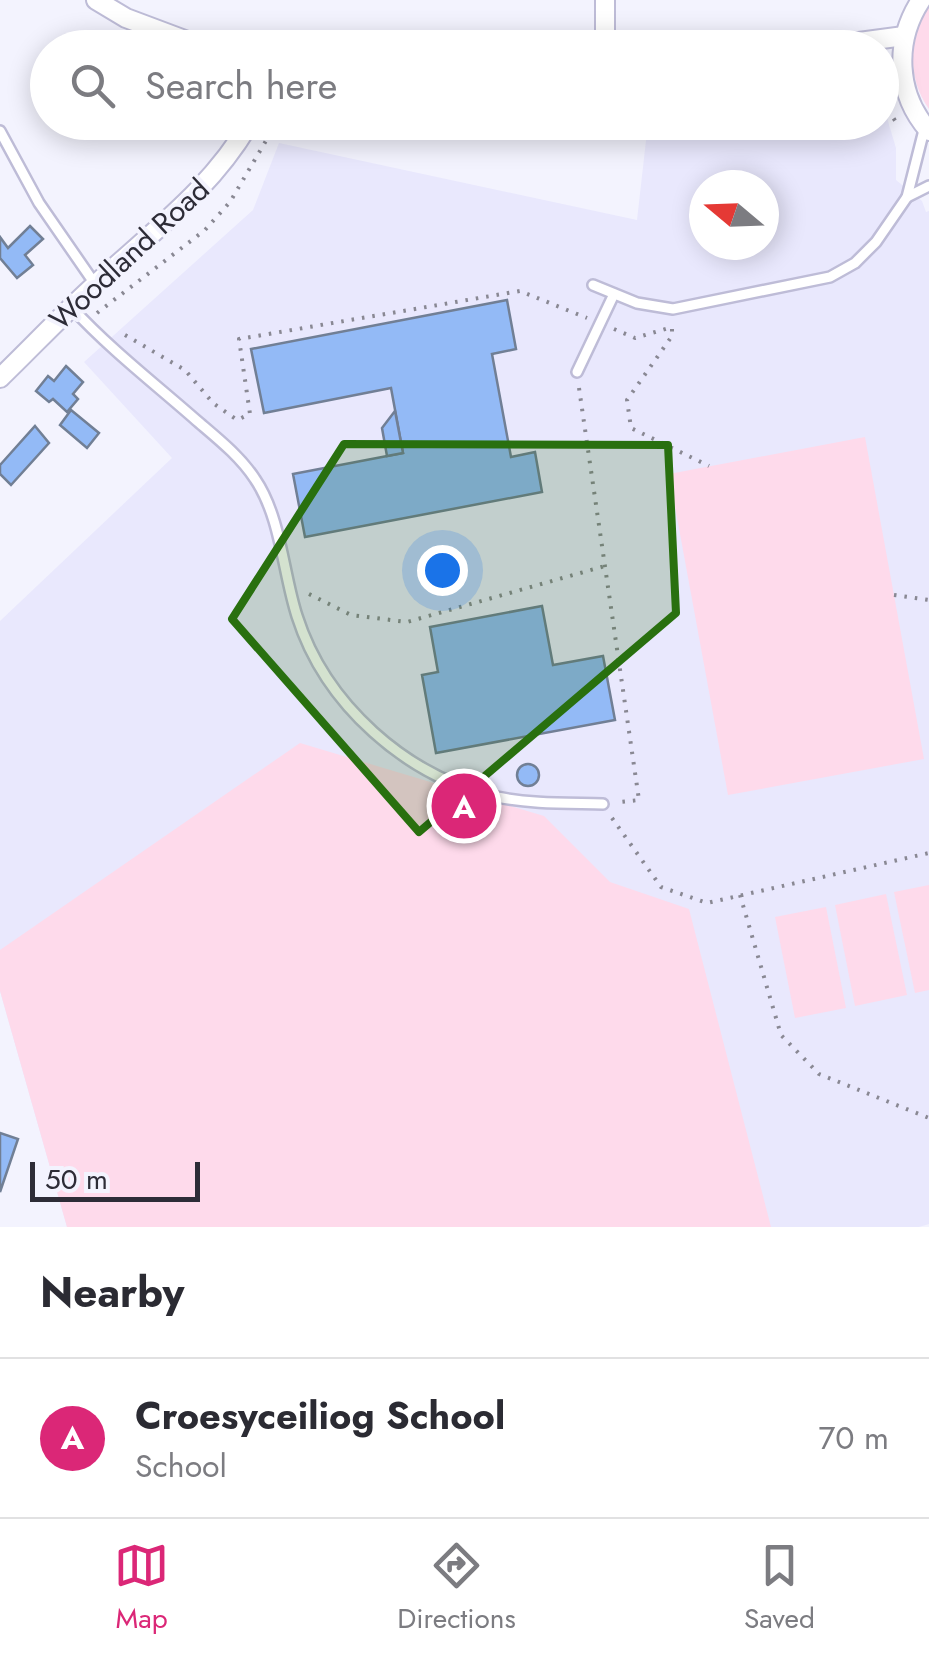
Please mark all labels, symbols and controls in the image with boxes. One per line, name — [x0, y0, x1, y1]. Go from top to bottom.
search box — [30, 30, 899, 140]
icon: search — [65, 58, 120, 113]
text: Search here — [145, 58, 337, 113]
street label: Woodland Road — [39, 168, 219, 340]
north arrow — [689, 170, 779, 260]
your location — [417, 545, 468, 596]
pin: A — [432, 768, 496, 844]
scale bar — [30, 1157, 200, 1202]
text: 50 m — [45, 1159, 108, 1200]
text: Nearby — [40, 1262, 184, 1323]
text: Croesyceiliog School — [135, 1388, 505, 1443]
text: A — [61, 1415, 84, 1461]
text: 70 m — [818, 1415, 889, 1461]
text: School — [135, 1443, 227, 1489]
tab: Map — [114, 1538, 169, 1639]
tab: Directions — [397, 1538, 516, 1639]
tab: Saved — [744, 1538, 815, 1639]

